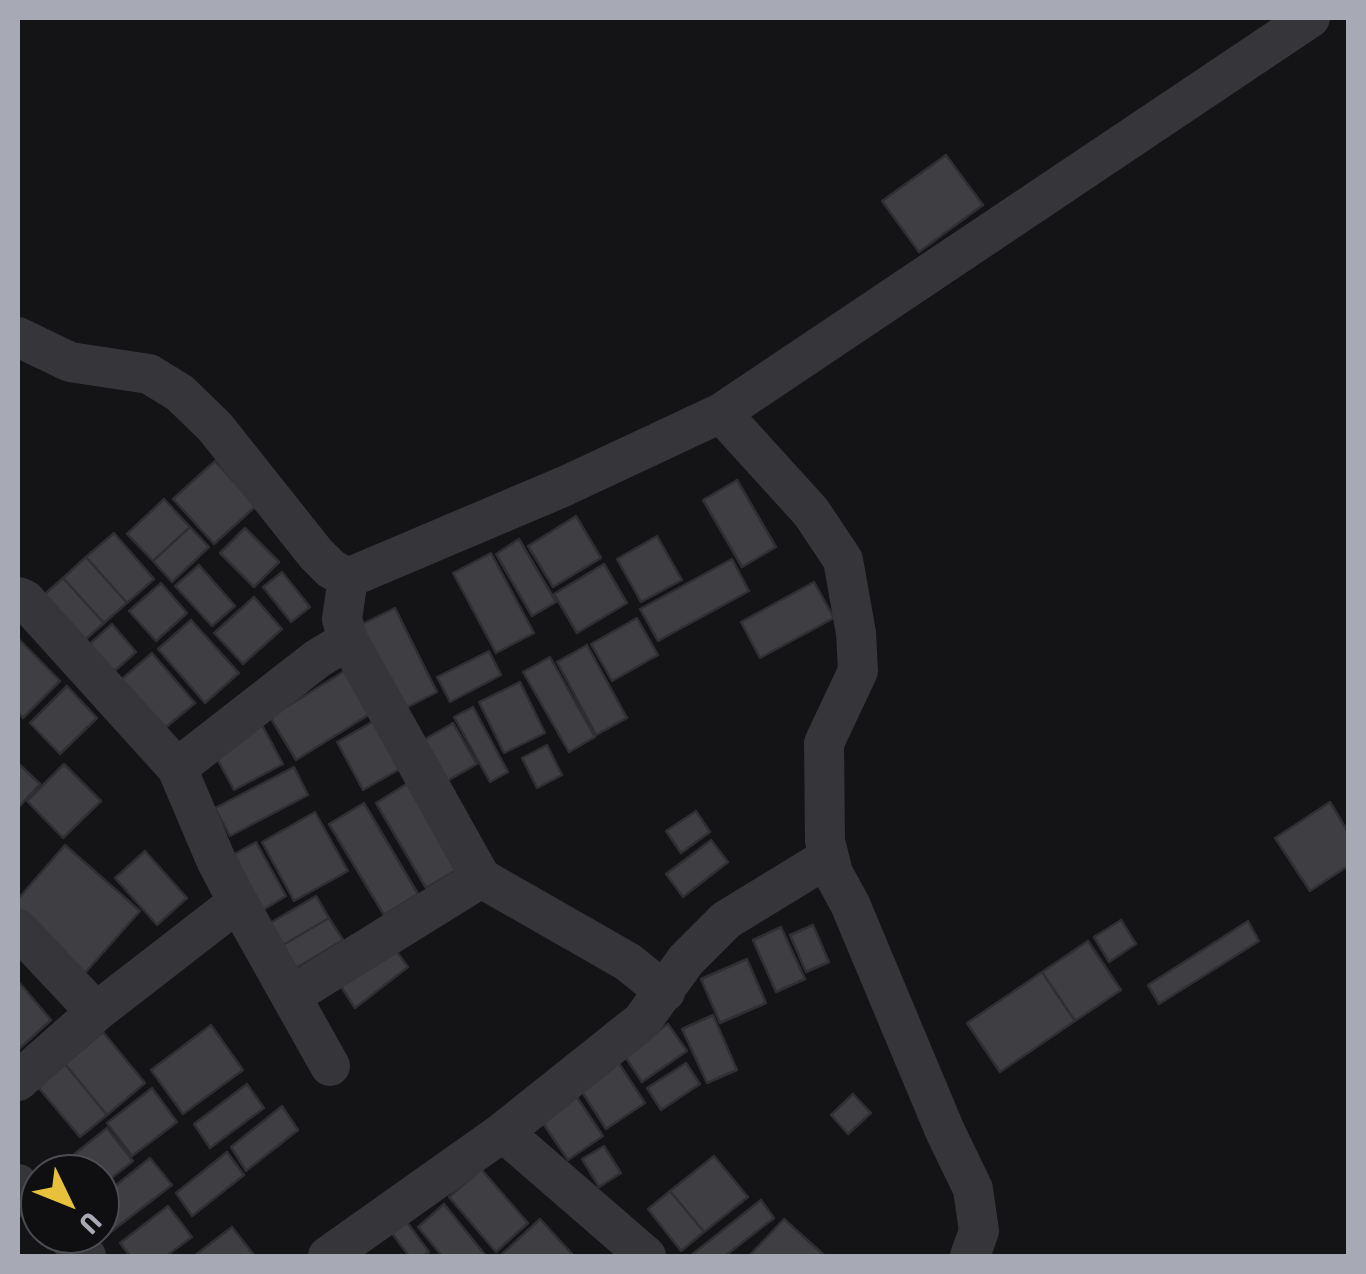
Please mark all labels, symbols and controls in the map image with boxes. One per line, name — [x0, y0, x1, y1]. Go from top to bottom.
north arrow — [20, 1154, 120, 1254]
text: U — [73, 1206, 108, 1240]

